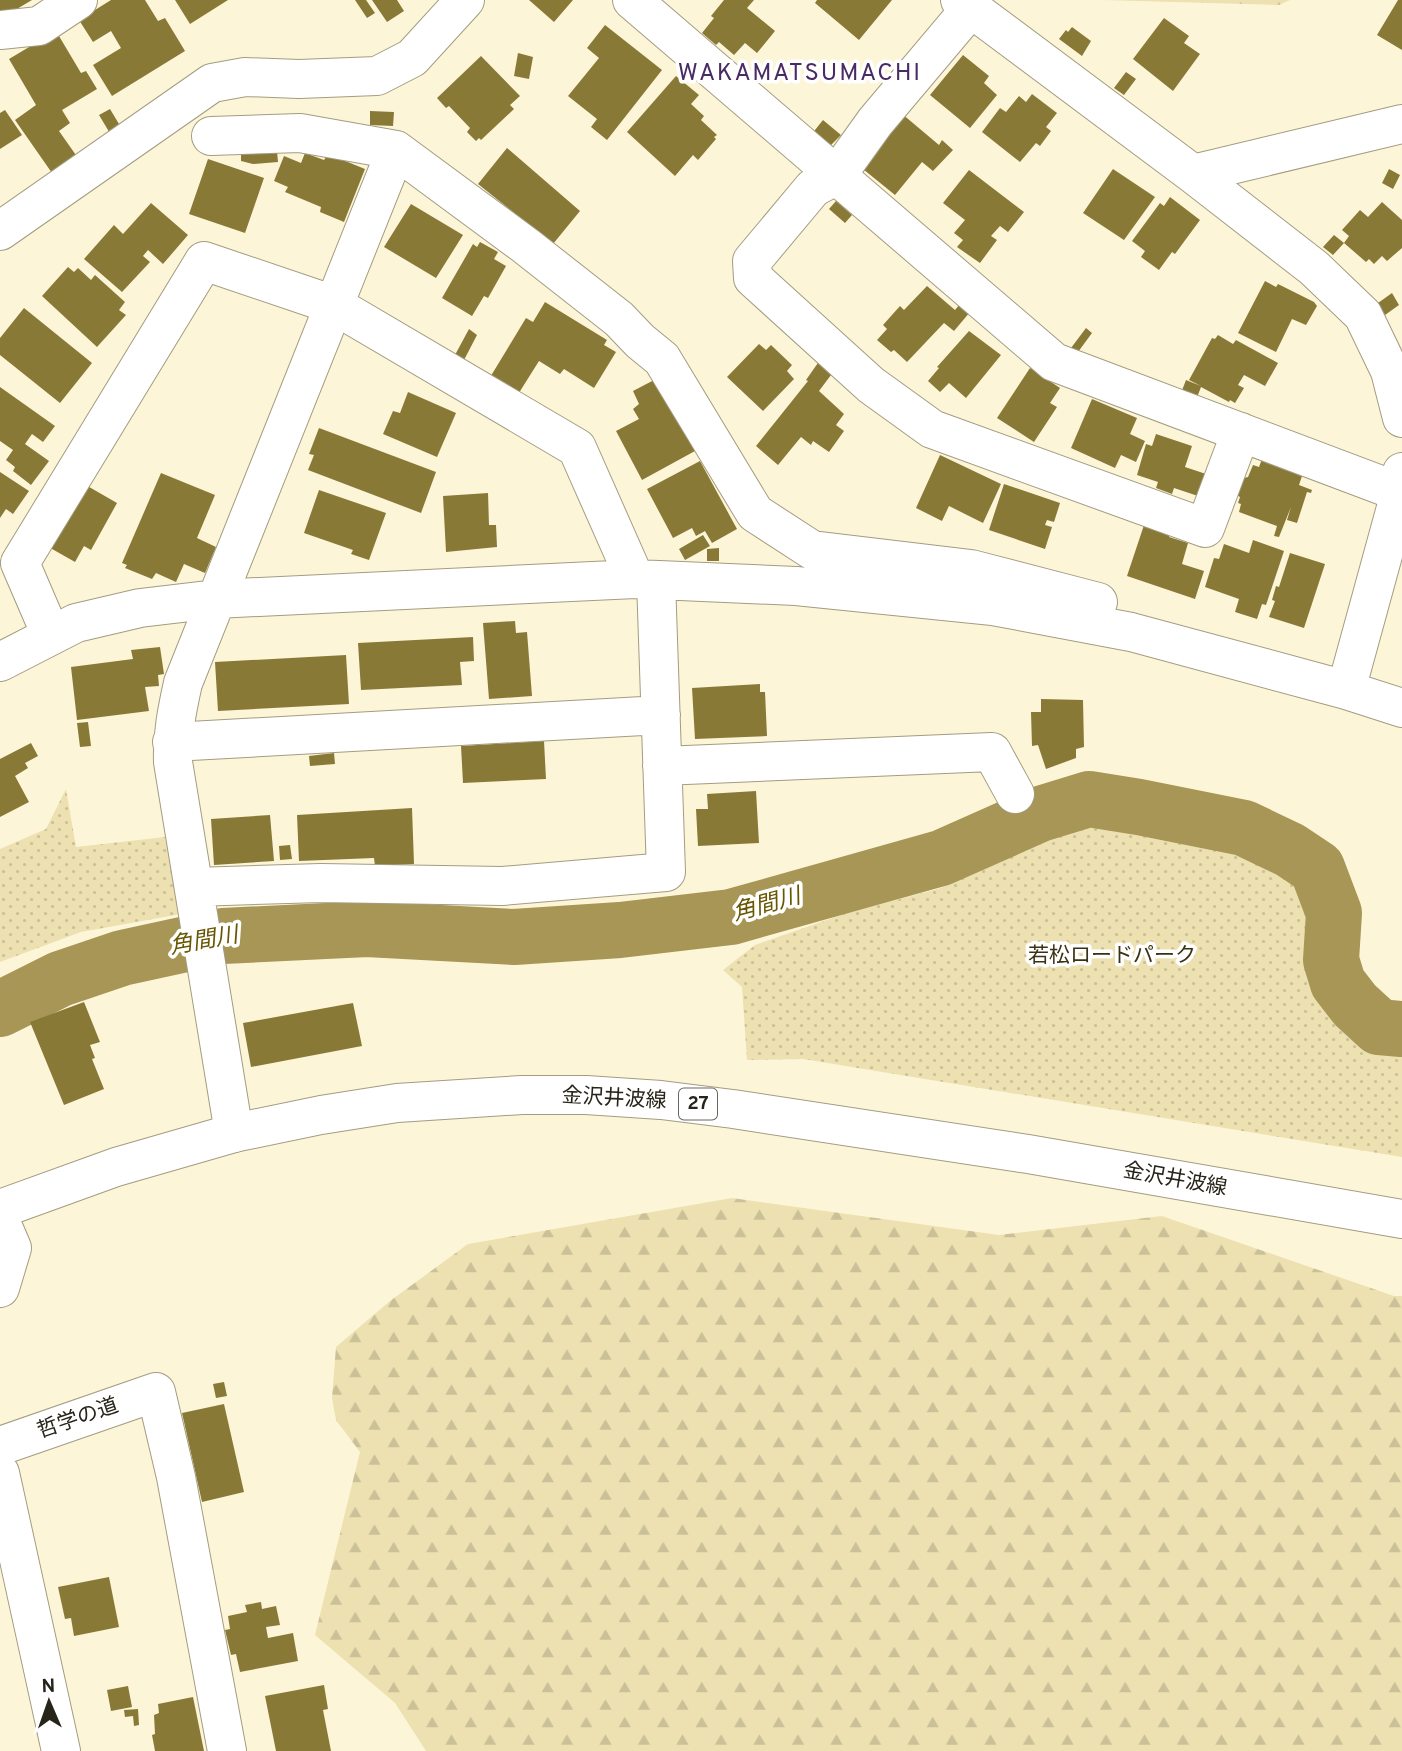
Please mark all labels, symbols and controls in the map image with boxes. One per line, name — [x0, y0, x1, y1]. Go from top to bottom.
district label: WAKAMATSUMACHI — [678, 59, 922, 89]
water label: 角間川 — [730, 882, 807, 929]
water label: 角間川 — [168, 921, 243, 962]
park label: 若松ロードパーク — [1028, 943, 1196, 970]
street label: 金沢井波線 — [561, 1083, 667, 1115]
road number: 27 — [679, 1088, 717, 1120]
street label: 金沢井波線 — [1121, 1158, 1229, 1202]
street label: 哲学の道 — [34, 1393, 122, 1445]
north arrow — [14, 1667, 84, 1737]
text: N — [41, 1675, 56, 1699]

